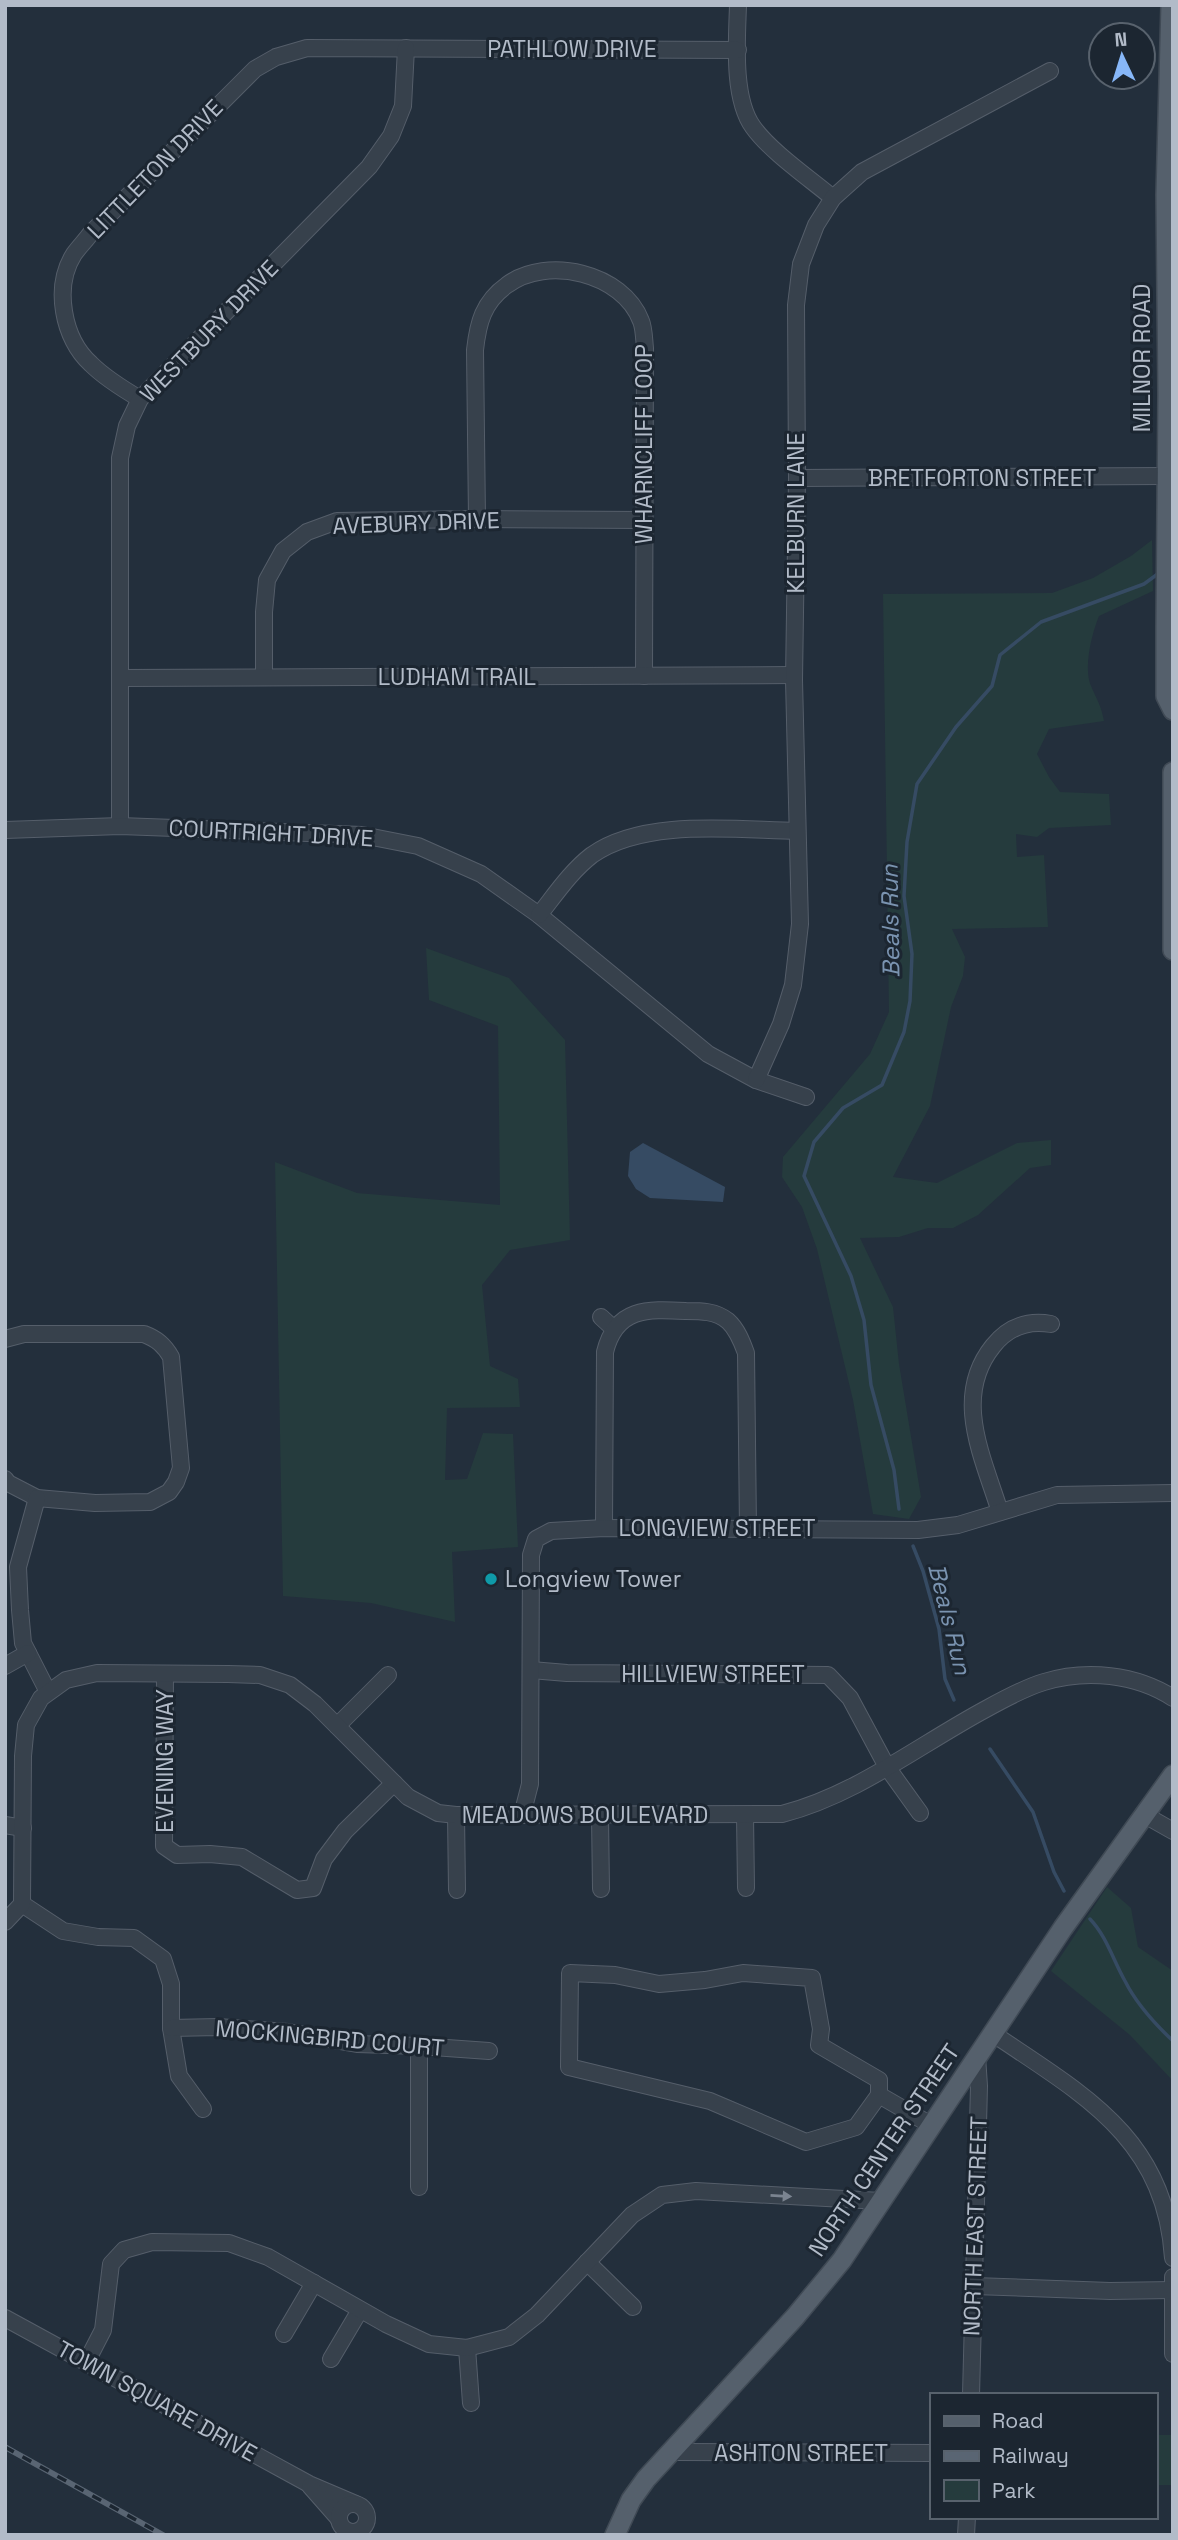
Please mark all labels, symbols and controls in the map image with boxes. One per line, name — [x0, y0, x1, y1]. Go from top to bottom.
north arrow — [1087, 21, 1157, 91]
text: N — [1114, 27, 1128, 52]
street label: PATHLOW DRIVE — [487, 34, 657, 64]
street label: LITTLETON DRIVE — [81, 93, 229, 245]
street label: WESTBURY DRIVE — [133, 253, 285, 409]
street label: MILNOR ROAD — [1127, 284, 1157, 432]
street label: WHARNCLIFF LOOP — [629, 344, 659, 544]
street label: KELBURN LANE — [781, 432, 811, 594]
street label: BRETFORTON STREET — [868, 463, 1096, 493]
street label: AVEBURY DRIVE — [332, 505, 500, 541]
street label: LUDHAM TRAIL — [378, 662, 536, 692]
street label: COURTRIGHT DRIVE — [168, 813, 374, 853]
water label: Beals Run — [873, 863, 906, 978]
street label: LONGVIEW STREET — [618, 1513, 816, 1543]
water label: Beals Run — [921, 1560, 979, 1679]
place label: Longview Tower — [505, 1564, 681, 1594]
marker: Longview Tower — [483, 1571, 499, 1587]
street label: HILLVIEW STREET — [621, 1659, 805, 1689]
street label: EVENING WAY — [150, 1689, 180, 1833]
street label: MEADOWS BOULEVARD — [462, 1800, 708, 1830]
street label: MOCKINGBIRD COURT — [214, 2013, 446, 2063]
street label: NORTH CENTER STREET — [802, 2038, 966, 2262]
street label: NORTH EAST STREET — [956, 2116, 994, 2336]
one-way arrow — [771, 2190, 793, 2201]
street label: TOWN SQUARE DRIVE — [52, 2334, 262, 2468]
legend — [930, 2393, 1157, 2519]
text: Road — [992, 2407, 1044, 2434]
street label: ASHTON STREET — [714, 2438, 888, 2468]
text: Railway — [992, 2442, 1069, 2469]
text: Park — [992, 2477, 1036, 2504]

